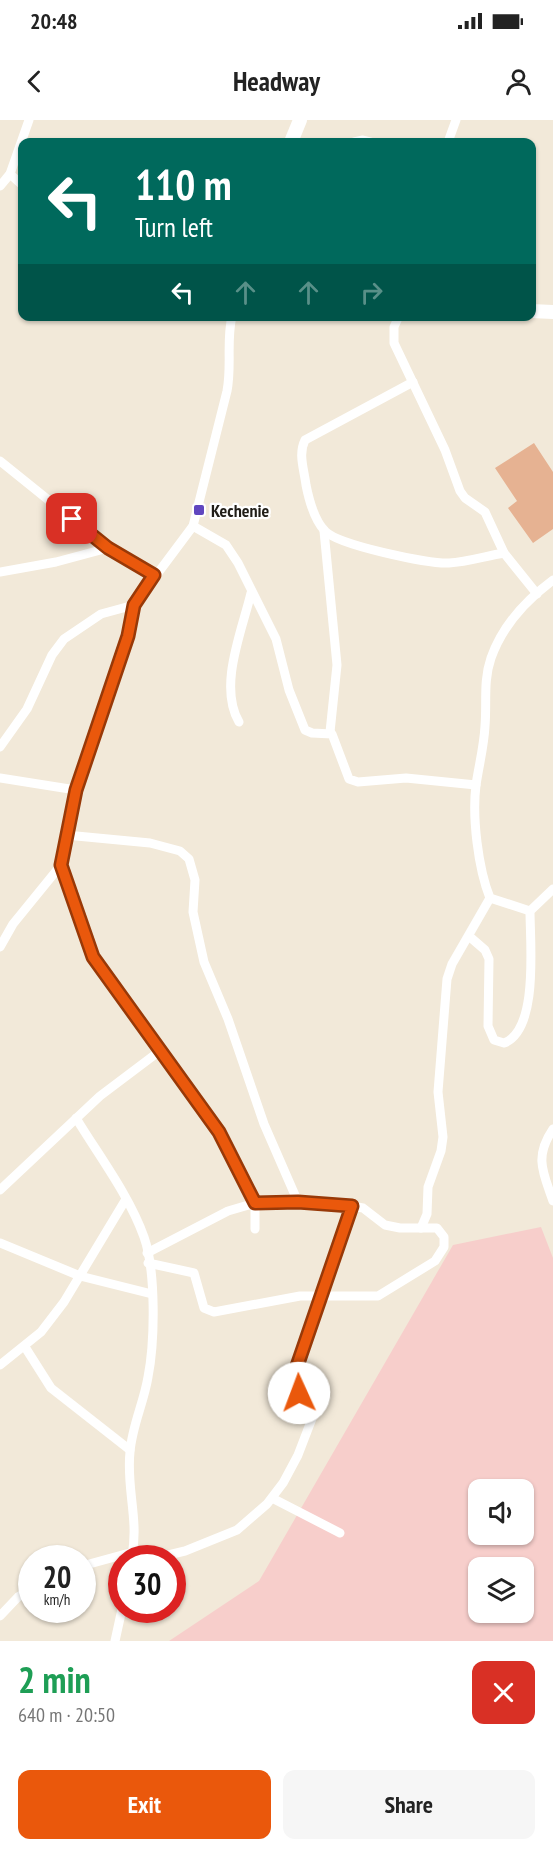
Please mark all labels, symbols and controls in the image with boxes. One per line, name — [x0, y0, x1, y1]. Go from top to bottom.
text: 20:48 — [30, 7, 78, 35]
text: Headway — [233, 64, 320, 98]
icon: back — [18, 65, 51, 98]
icon: person — [502, 65, 535, 98]
text: 110 m — [135, 157, 232, 212]
icon: left — [36, 162, 114, 240]
text: Turn left — [135, 210, 213, 244]
icon: left — [166, 276, 199, 309]
icon: ahead — [229, 276, 262, 309]
icon: ahead — [292, 276, 325, 309]
icon: right — [355, 276, 388, 309]
pin — [46, 493, 97, 544]
place label: Kechenie — [211, 499, 270, 522]
icon: arrive — [55, 502, 88, 535]
marker: Kechenie — [192, 503, 206, 517]
position arrow — [267, 1361, 331, 1425]
map controls — [468, 1479, 534, 1623]
button: sound — [468, 1479, 534, 1545]
speed limit sign: 30 — [108, 1545, 186, 1623]
text: 20 — [43, 1557, 71, 1596]
button: layers — [468, 1557, 534, 1623]
text: km/h — [44, 1590, 70, 1609]
text: 2 min — [18, 1656, 91, 1703]
button: close — [472, 1661, 535, 1724]
text: 640 m · 20:50 — [18, 1702, 115, 1728]
button: Exit — [18, 1770, 271, 1839]
button: Share — [283, 1770, 535, 1839]

